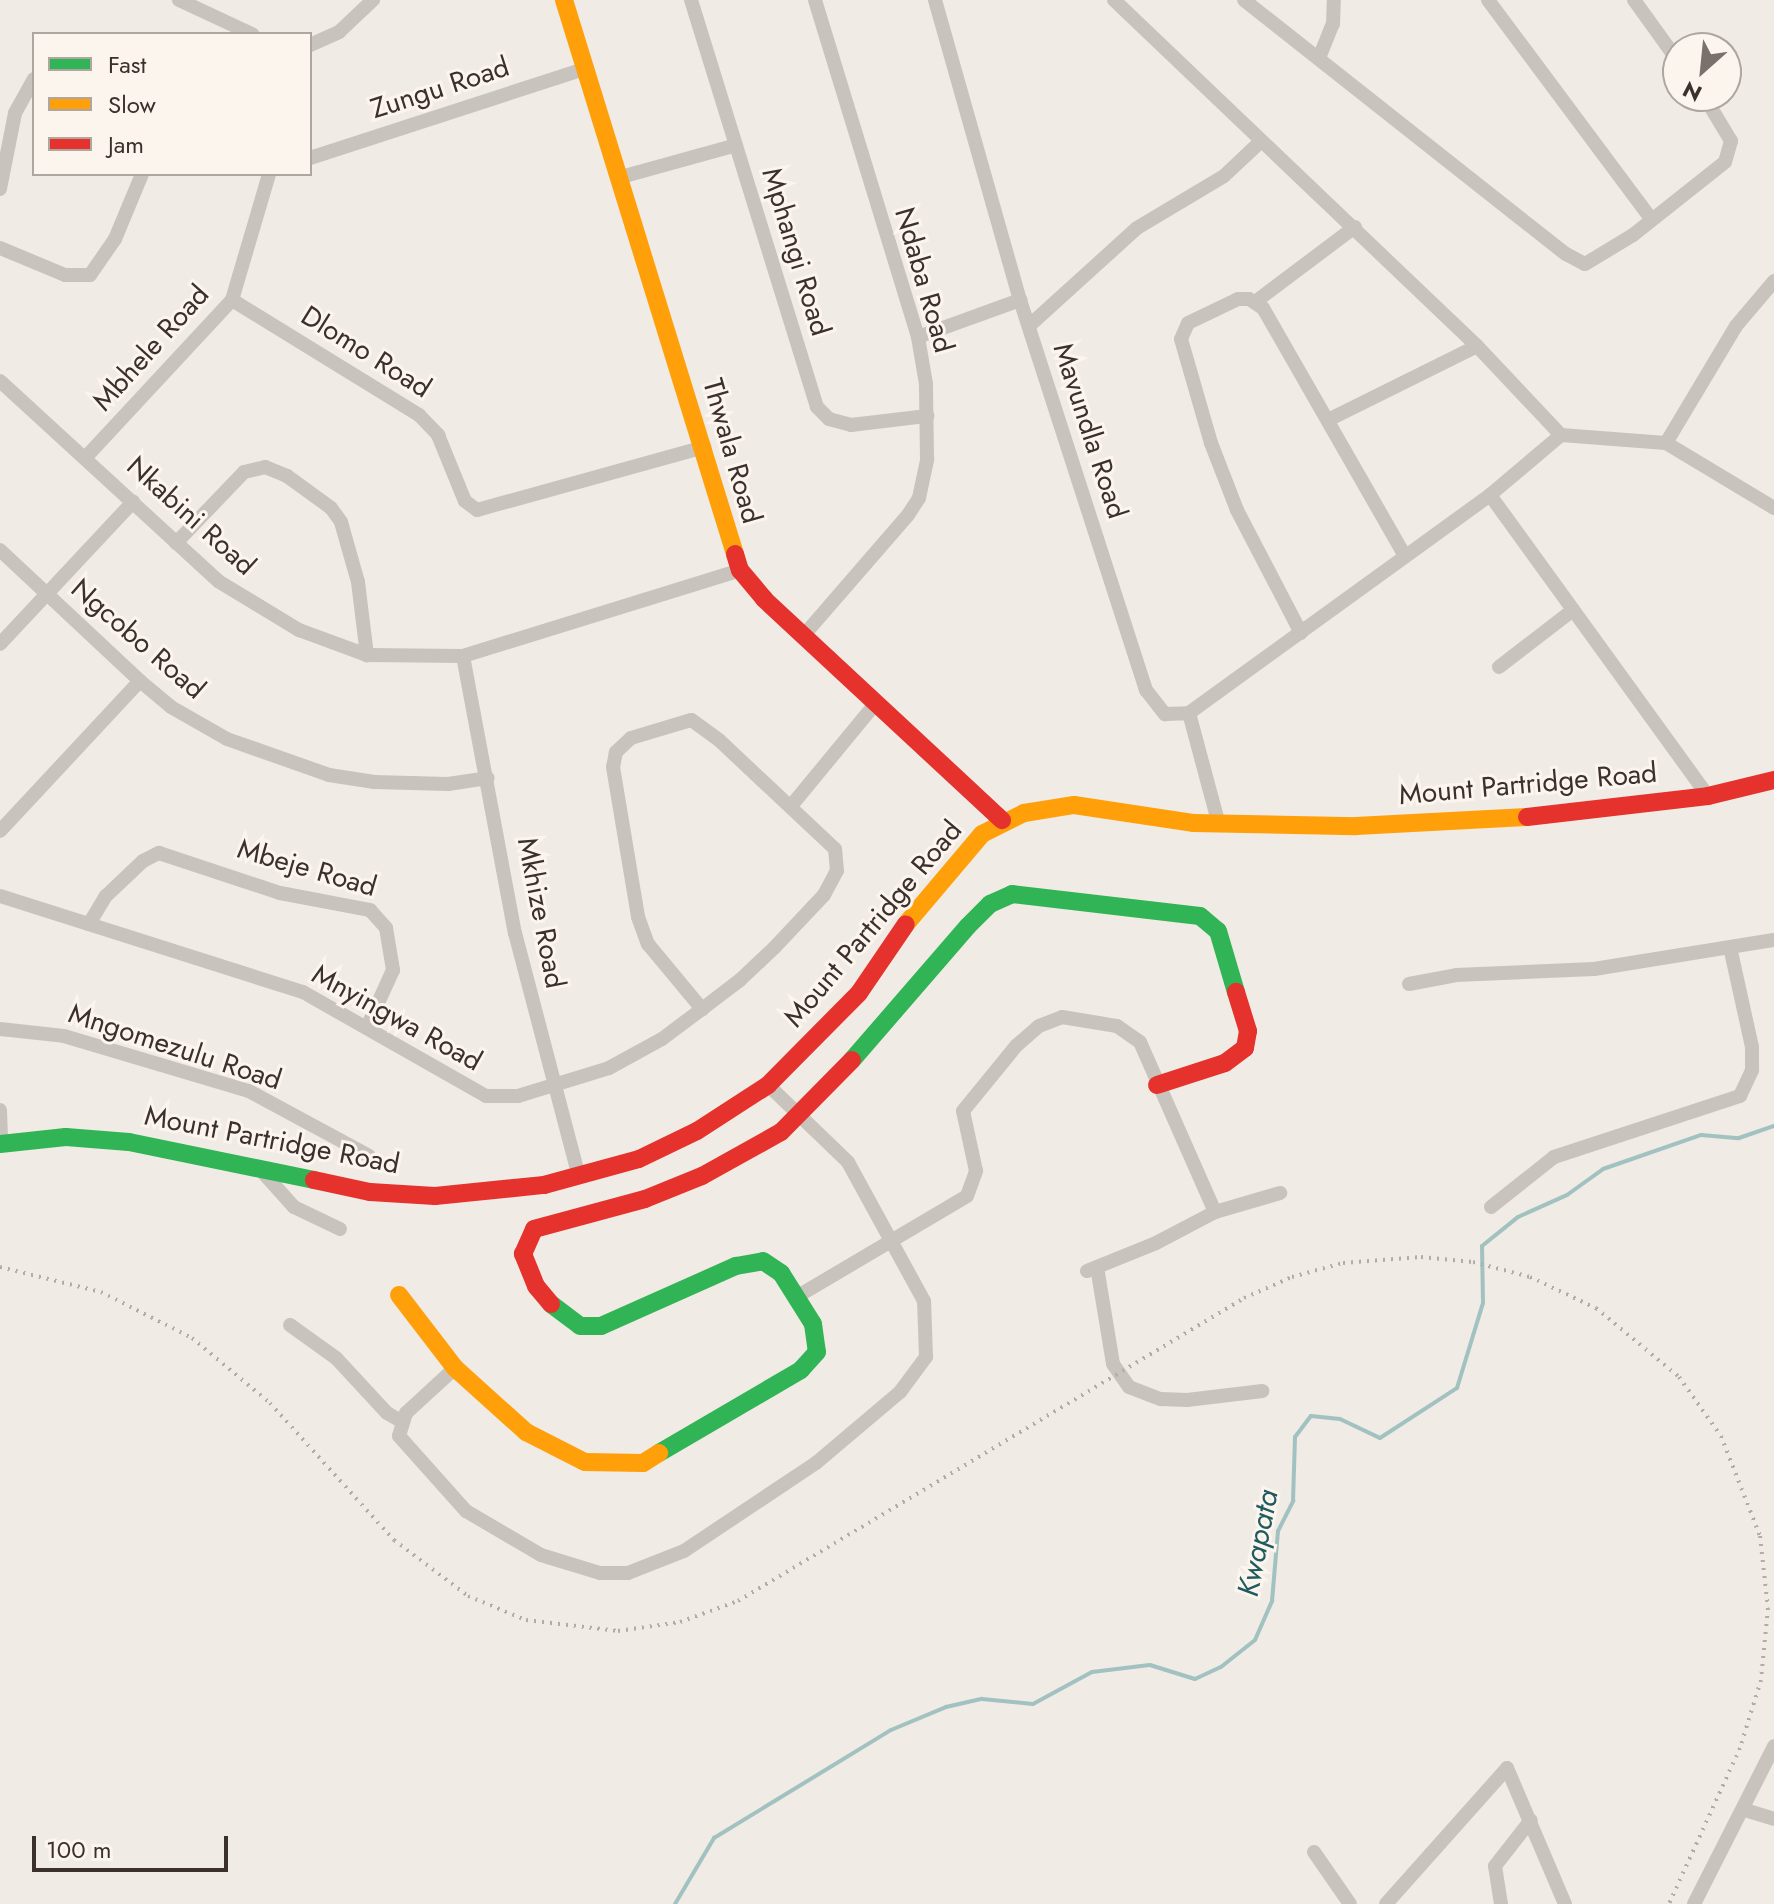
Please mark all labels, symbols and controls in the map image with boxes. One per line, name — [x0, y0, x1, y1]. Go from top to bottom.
legend — [32, 32, 312, 176]
north arrow — [1662, 32, 1742, 112]
text: Fast — [108, 47, 146, 82]
street label: Zungu Road — [367, 50, 513, 126]
text: N — [1677, 73, 1707, 110]
text: Slow — [108, 87, 156, 122]
text: Jam — [108, 127, 144, 162]
street label: Mphangi Road — [755, 164, 837, 340]
street label: Ndaba Road — [887, 204, 961, 356]
street label: Mbhele Road — [86, 278, 216, 418]
street label: Dlomo Road — [295, 299, 437, 405]
street label: Mavundla Road — [1046, 339, 1134, 523]
street label: Thwala Road — [695, 375, 769, 527]
street label: Nkabini Road — [120, 449, 262, 583]
street label: Ngcobo Road — [64, 572, 212, 706]
street label: Mount Partridge Road — [1398, 756, 1658, 812]
street label: Mount Partridge Road — [777, 814, 969, 1034]
street label: Mbeje Road — [234, 832, 380, 904]
street label: Mkhize Road — [510, 835, 572, 991]
street label: Mnyingwa Road — [306, 958, 488, 1078]
street label: Mngomezulu Road — [64, 997, 286, 1097]
street label: Mount Partridge Road — [142, 1099, 402, 1181]
water label: Kwapata — [1230, 1487, 1286, 1599]
scale bar — [36, 1820, 232, 1870]
text: 100 m — [46, 1832, 112, 1867]

